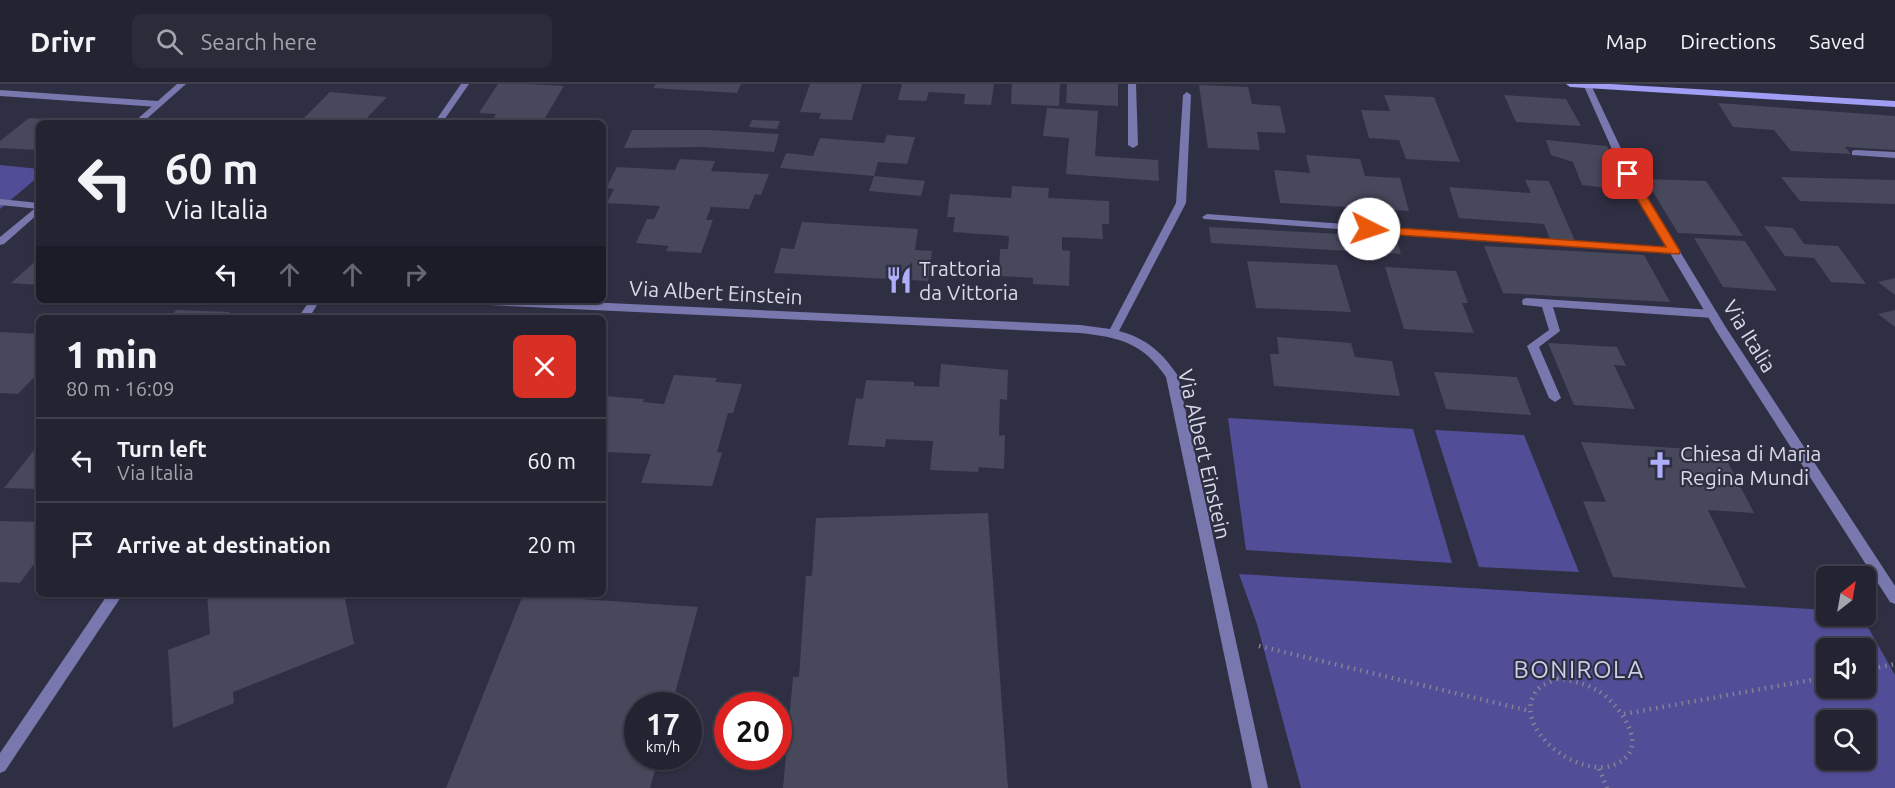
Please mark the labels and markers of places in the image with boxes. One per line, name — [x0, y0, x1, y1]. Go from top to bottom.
pin — [1602, 148, 1653, 199]
place label: Trattoria da Vittoria — [919, 256, 1019, 304]
restaurant icon: Trattoria da Vittoria — [884, 265, 914, 295]
place label: Chiesa di Maria Regina Mundi — [1680, 441, 1821, 489]
church icon: Chiesa di Maria Regina Mundi — [1645, 450, 1675, 480]

